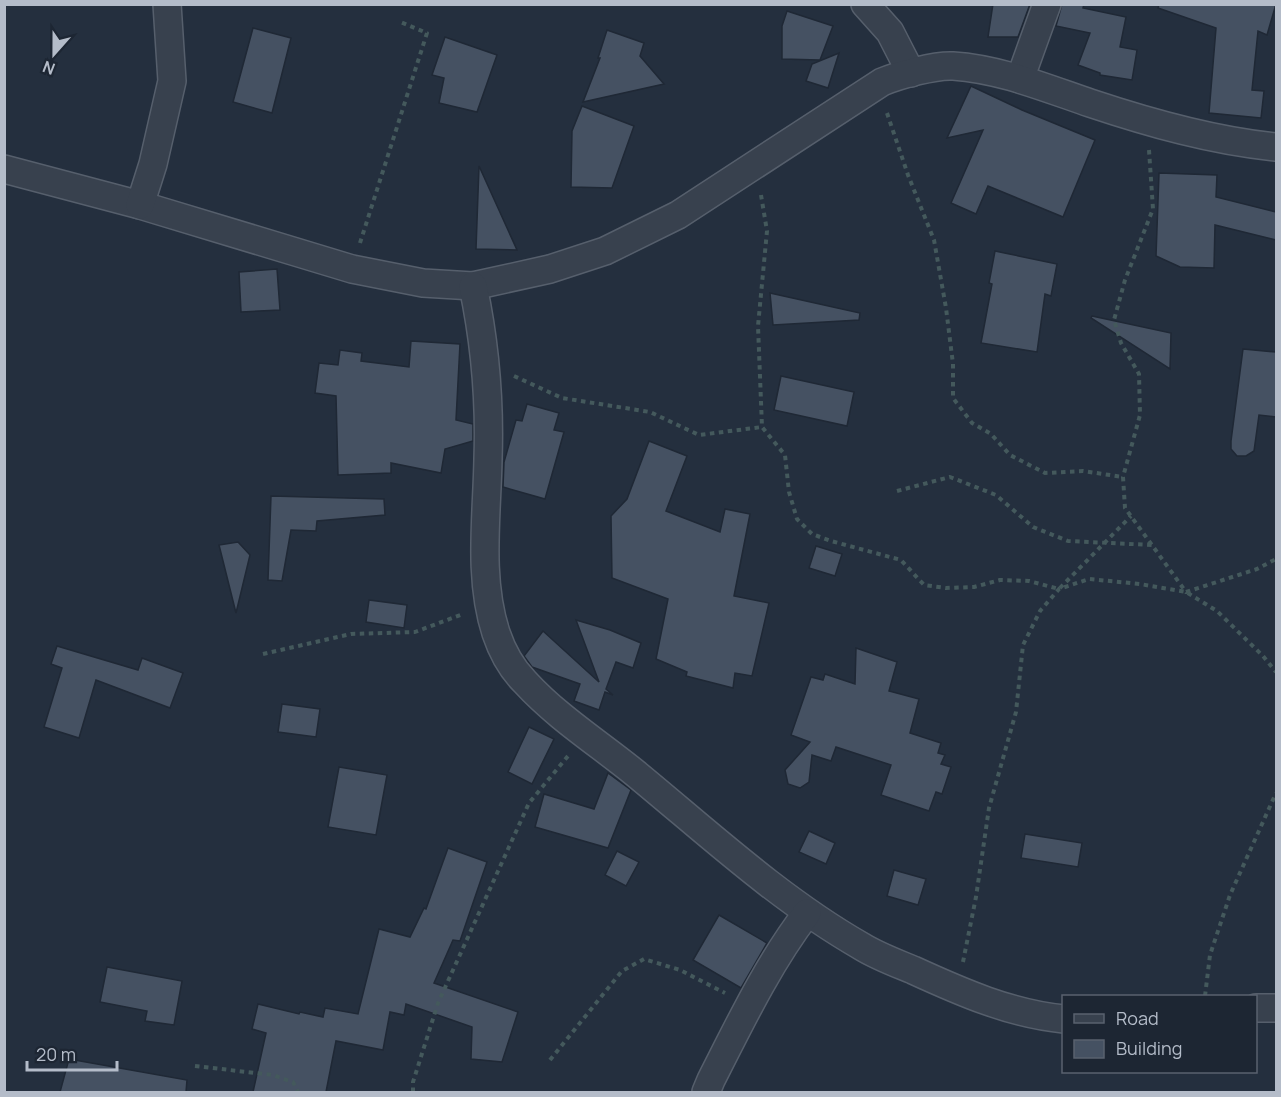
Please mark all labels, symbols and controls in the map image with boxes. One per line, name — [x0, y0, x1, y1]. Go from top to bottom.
north arrow — [24, 24, 84, 84]
text: N — [39, 56, 58, 80]
legend — [1062, 995, 1257, 1073]
text: Road — [1116, 1006, 1159, 1030]
scale bar — [27, 1034, 117, 1072]
text: Building — [1116, 1036, 1182, 1060]
text: 20 m — [36, 1042, 76, 1066]

